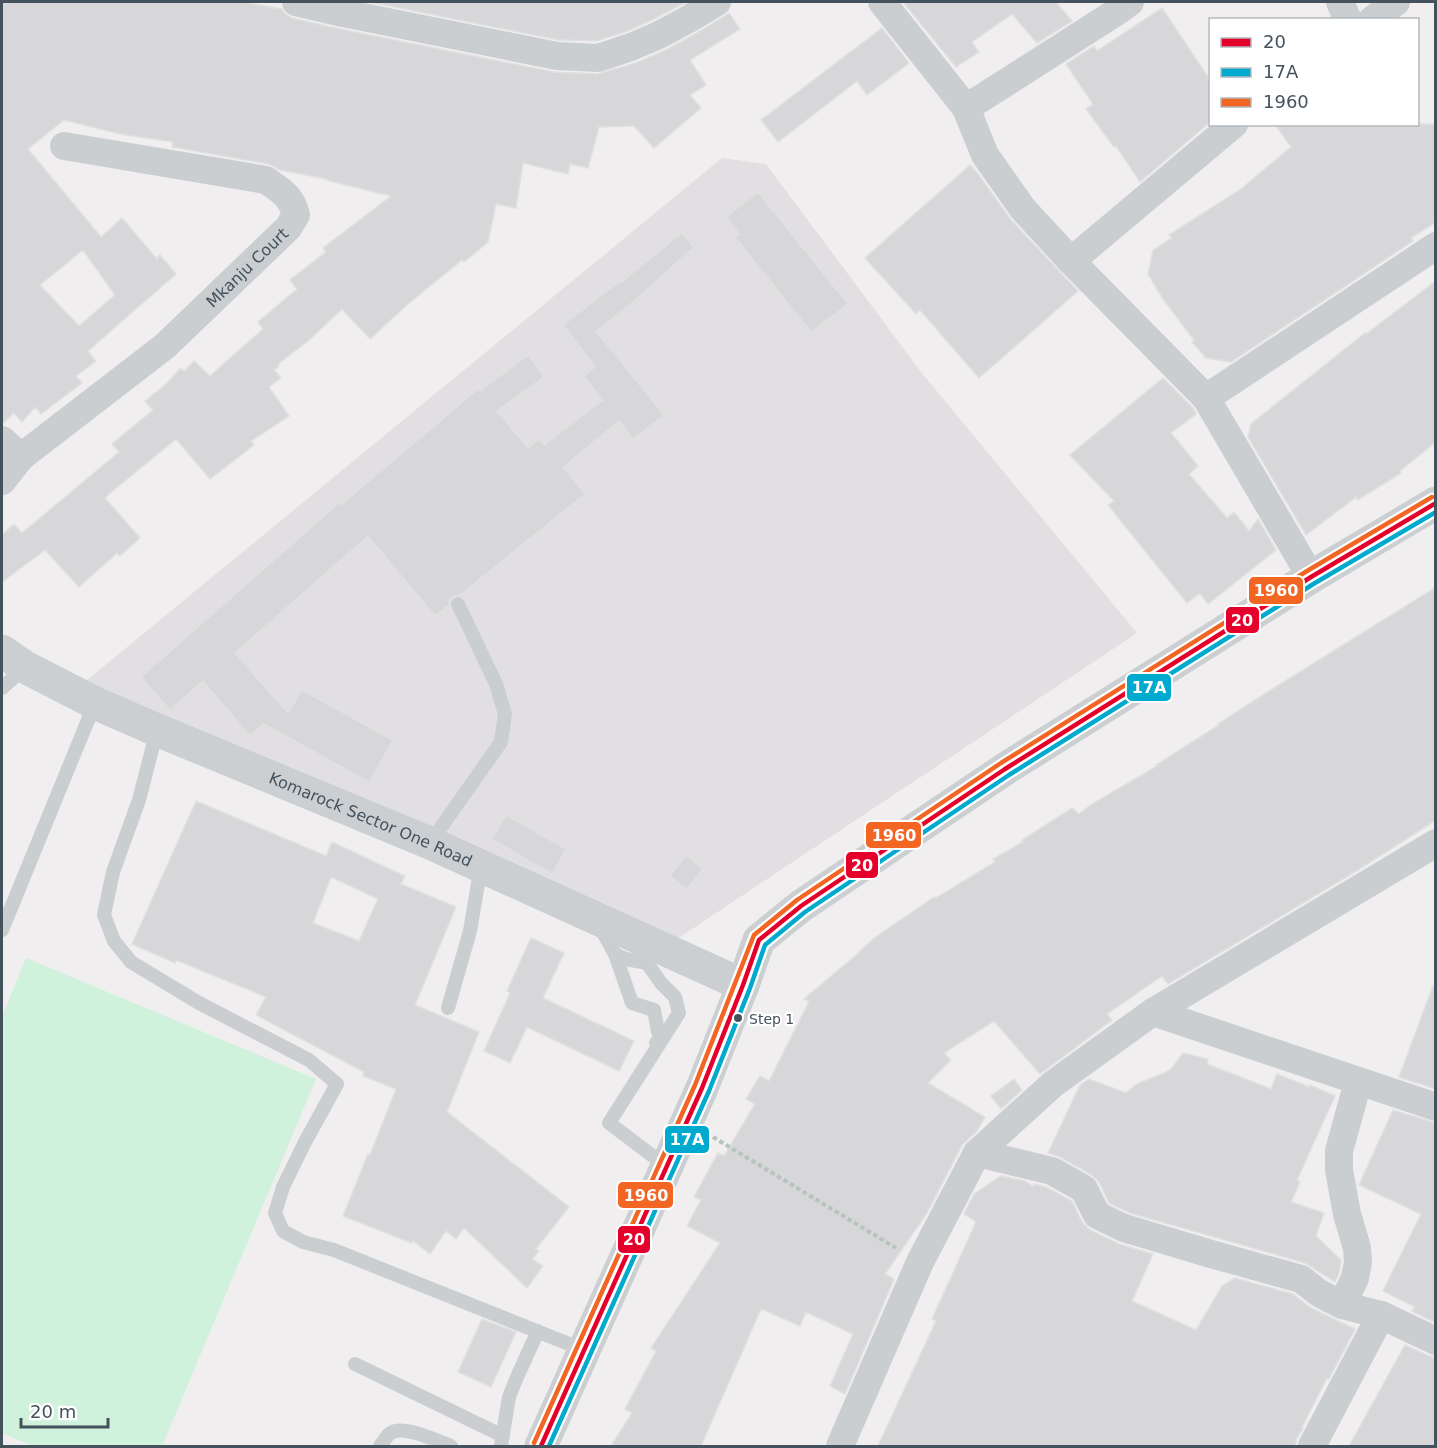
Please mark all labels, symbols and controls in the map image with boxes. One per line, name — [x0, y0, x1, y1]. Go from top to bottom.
legend — [1209, 18, 1419, 126]
text: 20 — [1263, 31, 1286, 52]
text: 17A — [1263, 61, 1299, 82]
text: 1960 — [1263, 91, 1309, 112]
street label: Mkanju Court — [202, 224, 292, 311]
line badge: 1960 — [1248, 576, 1304, 605]
text: 1960 — [1254, 581, 1298, 600]
line badge: 20 — [1225, 606, 1260, 634]
text: 20 — [1231, 611, 1253, 630]
line badge: 17A — [1126, 673, 1172, 702]
text: 17A — [1132, 678, 1167, 697]
street label: Komarock Sector One Road — [266, 768, 475, 871]
line badge: 1960 — [865, 821, 922, 849]
text: 1960 — [872, 826, 916, 845]
line badge: 20 — [845, 851, 879, 879]
text: 20 — [851, 856, 873, 875]
place label: Step 1 — [749, 1011, 794, 1027]
marker: Step 1 — [732, 1012, 744, 1024]
line badge: 17A — [664, 1125, 710, 1154]
text: 17A — [670, 1130, 705, 1149]
line badge: 1960 — [617, 1181, 674, 1209]
text: 1960 — [624, 1186, 668, 1205]
line badge: 20 — [617, 1225, 651, 1254]
text: 20 — [623, 1230, 645, 1249]
scale bar — [21, 1391, 108, 1429]
text: 20 m — [30, 1401, 76, 1422]

